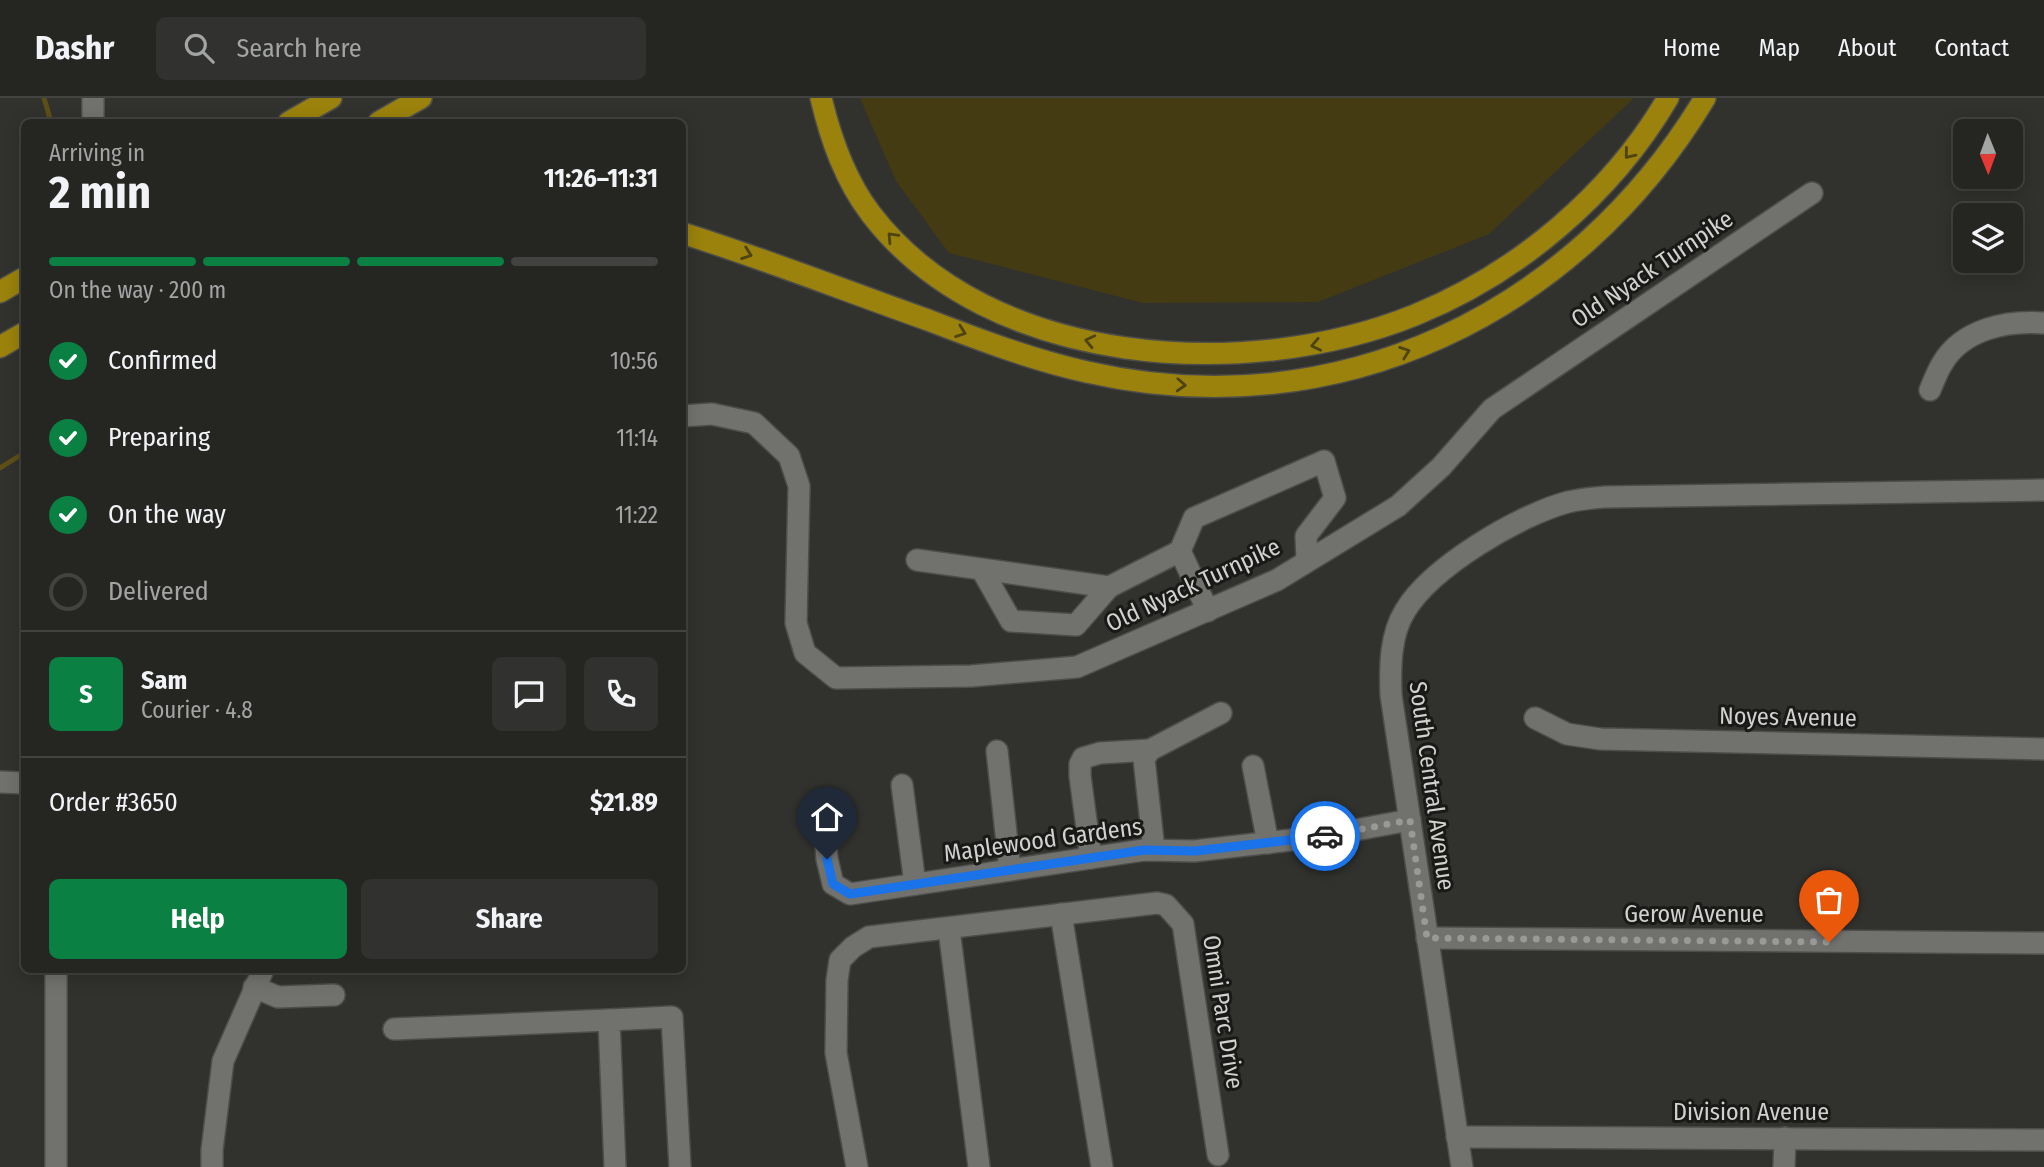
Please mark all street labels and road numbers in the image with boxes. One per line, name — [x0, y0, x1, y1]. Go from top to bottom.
street label: Old Nyack Turnpike — [1566, 205, 1738, 333]
street label: Old Nyack Turnpike — [1101, 532, 1285, 638]
street label: South Central Avenue — [1403, 680, 1461, 892]
street label: Noyes Avenue — [1719, 702, 1857, 732]
street label: Maplewood Gardens — [942, 812, 1144, 868]
street label: Gerow Avenue — [1624, 900, 1764, 928]
street label: Omni Parc Drive — [1197, 933, 1249, 1091]
street label: Division Avenue — [1673, 1098, 1829, 1126]

